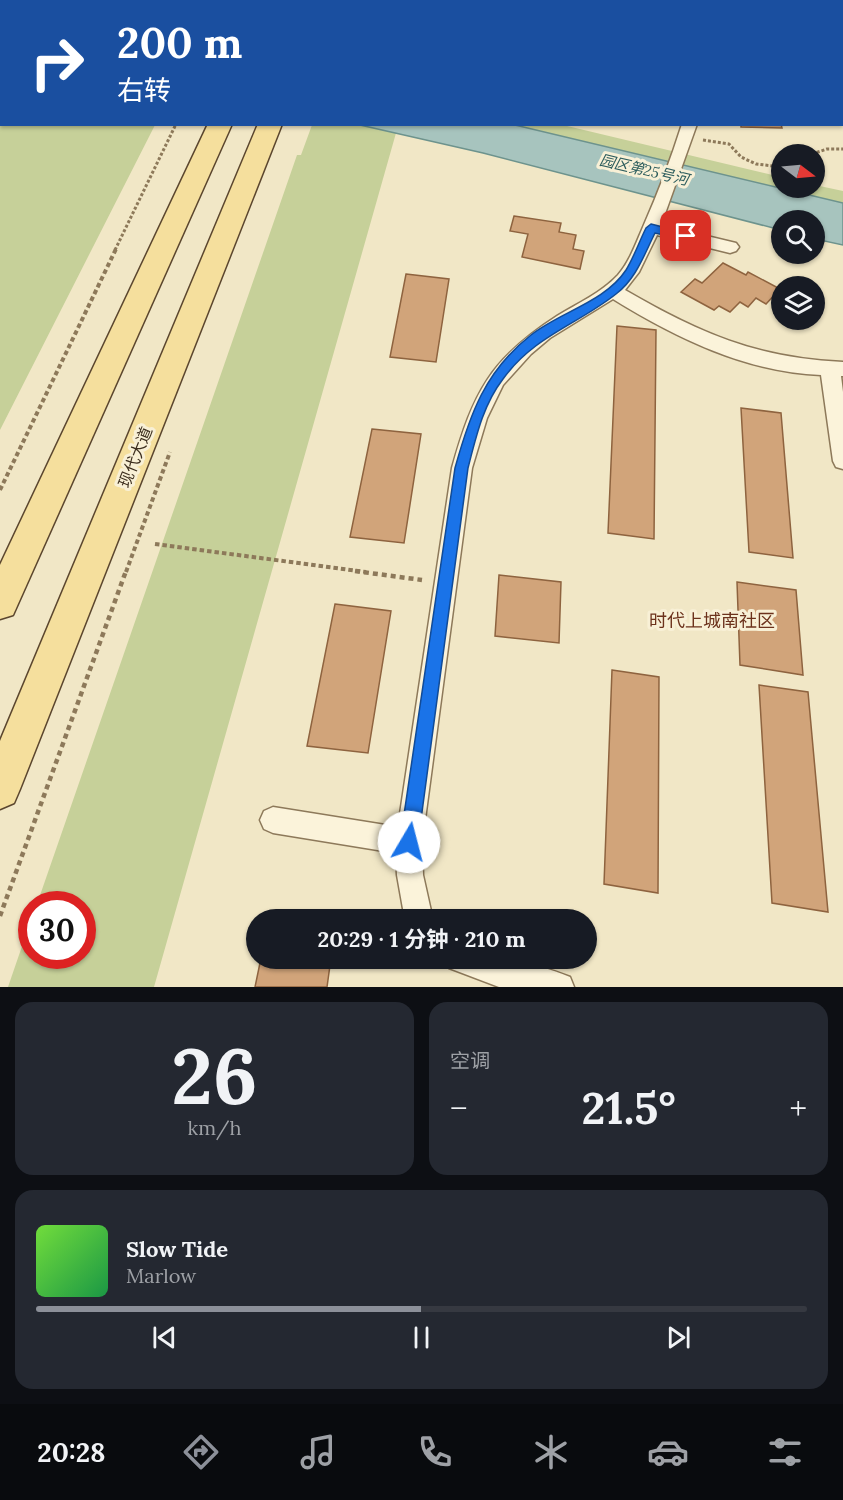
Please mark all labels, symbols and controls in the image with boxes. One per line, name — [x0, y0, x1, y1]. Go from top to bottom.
text: 200 m — [117, 16, 243, 70]
icon: right — [18, 24, 96, 102]
text: 右转 — [117, 73, 171, 107]
north arrow — [771, 144, 825, 198]
map controls — [771, 144, 825, 330]
water label: 园区第25号河 — [598, 150, 693, 190]
pin — [660, 210, 711, 261]
button: search — [771, 210, 825, 264]
icon: arrive — [669, 219, 702, 252]
button: layers — [771, 276, 825, 330]
street label: 现代大道 — [114, 424, 156, 490]
district label: 时代上城南社区 — [649, 609, 775, 632]
position arrow — [377, 810, 441, 874]
speed limit sign: 30 — [18, 891, 96, 969]
text: 20:29 · 1 分钟 · 210 m — [317, 925, 526, 953]
text: 26 — [171, 1026, 258, 1125]
text: 空调 — [450, 1048, 490, 1073]
text: 21.5° — [581, 1079, 676, 1136]
text: − — [450, 1087, 468, 1129]
text: + — [789, 1087, 807, 1129]
text: km/h — [187, 1115, 242, 1140]
text: Slow Tide — [126, 1235, 228, 1263]
text: Marlow — [126, 1263, 196, 1288]
icon: previous — [148, 1321, 181, 1354]
icon: pause — [405, 1321, 438, 1354]
icon: next — [662, 1321, 695, 1354]
icon: directions — [180, 1431, 222, 1473]
icon: music — [297, 1431, 339, 1473]
icon: phone — [414, 1431, 456, 1473]
icon: climate — [530, 1431, 572, 1473]
icon: car — [647, 1431, 689, 1473]
icon: filters — [764, 1431, 806, 1473]
text: 20:28 — [37, 1435, 106, 1469]

